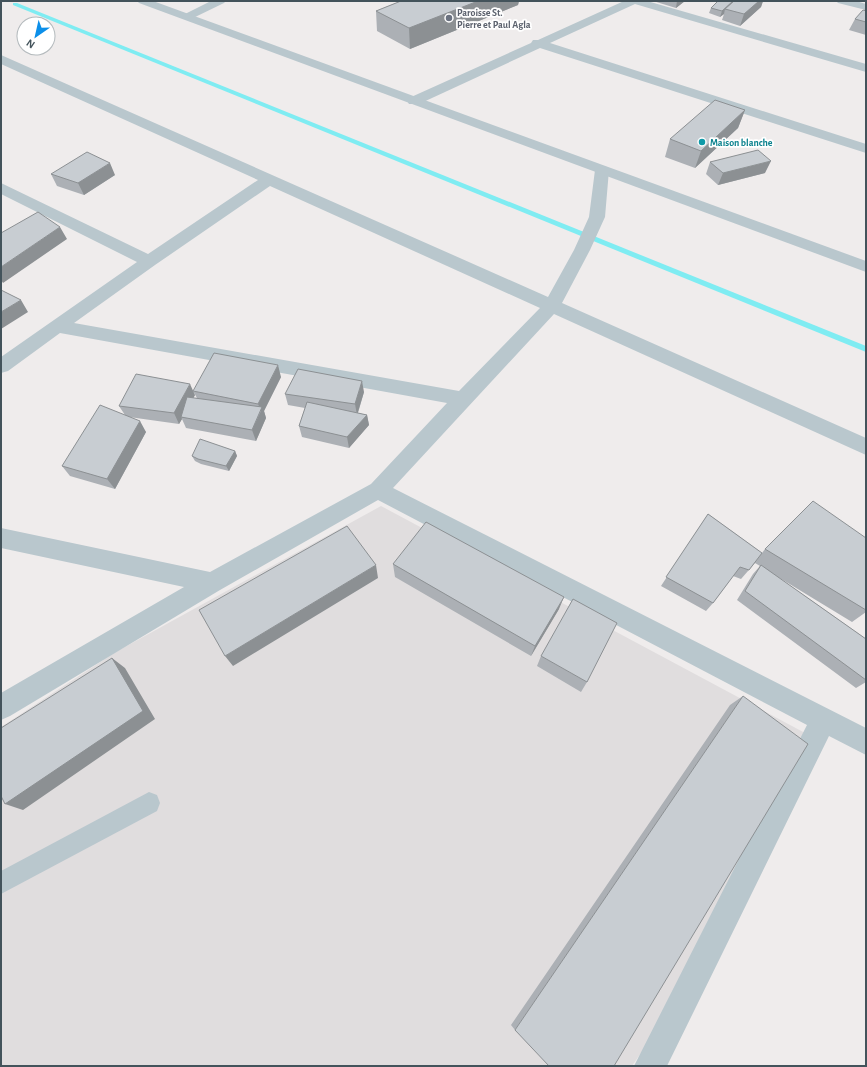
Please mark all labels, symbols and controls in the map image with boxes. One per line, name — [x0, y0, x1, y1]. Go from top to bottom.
place label: Paroisse St. Pierre et Paul Agla — [457, 8, 531, 30]
marker: Paroisse St. Pierre et Paul Agla — [444, 13, 454, 23]
north arrow — [16, 16, 56, 56]
text: N — [24, 37, 37, 51]
marker: Maison blanche — [697, 137, 707, 147]
place label: Maison blanche — [710, 138, 773, 148]

